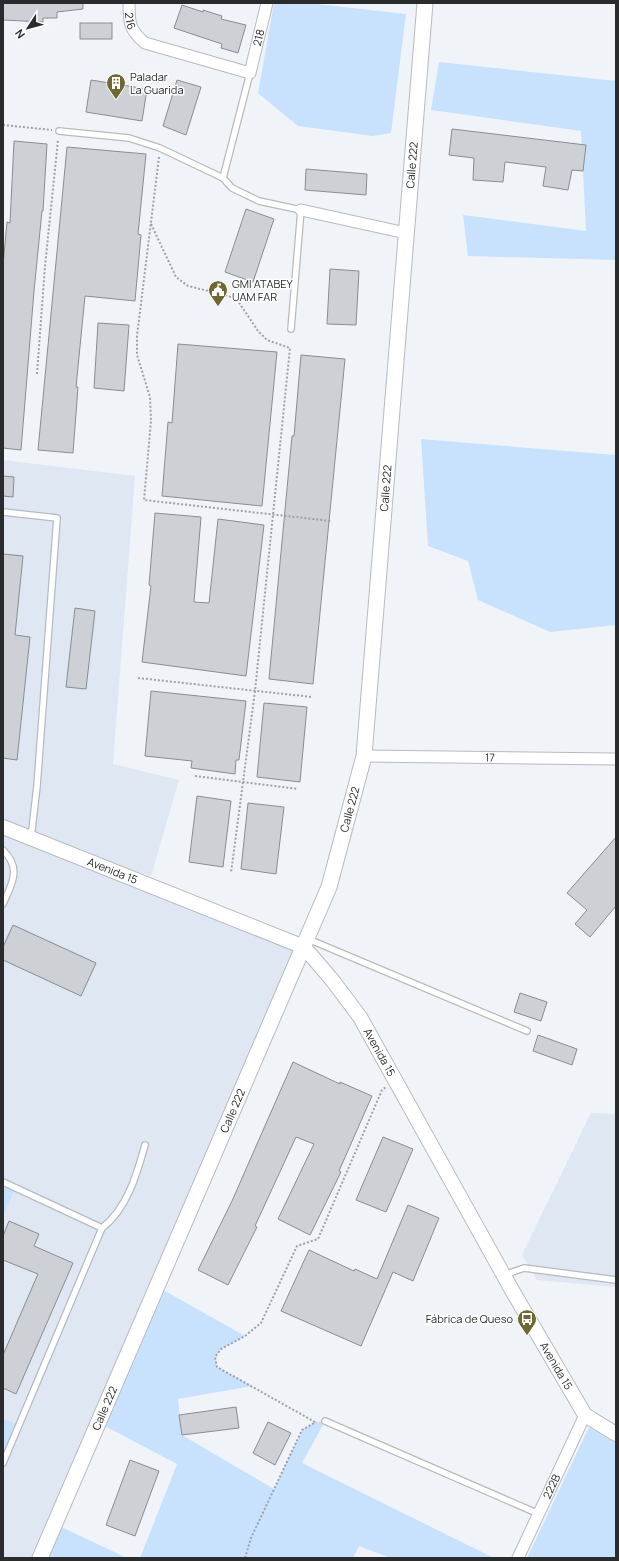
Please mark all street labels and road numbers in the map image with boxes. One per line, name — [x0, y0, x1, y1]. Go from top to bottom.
street label: 216 — [122, 12, 140, 32]
street label: 218 — [249, 27, 267, 47]
street label: Calle 222 — [402, 141, 421, 189]
street label: Calle 222 — [376, 464, 395, 512]
street label: 17 — [485, 749, 495, 765]
street label: Calle 222 — [336, 785, 363, 834]
street label: Avenida 15 — [85, 853, 140, 887]
street label: Avenida 15 — [361, 1025, 399, 1079]
street label: Calle 222 — [216, 1086, 248, 1135]
street label: Avenida 15 — [537, 1339, 576, 1392]
street label: Calle 222 — [88, 1384, 120, 1432]
street label: 222B — [539, 1471, 563, 1501]

